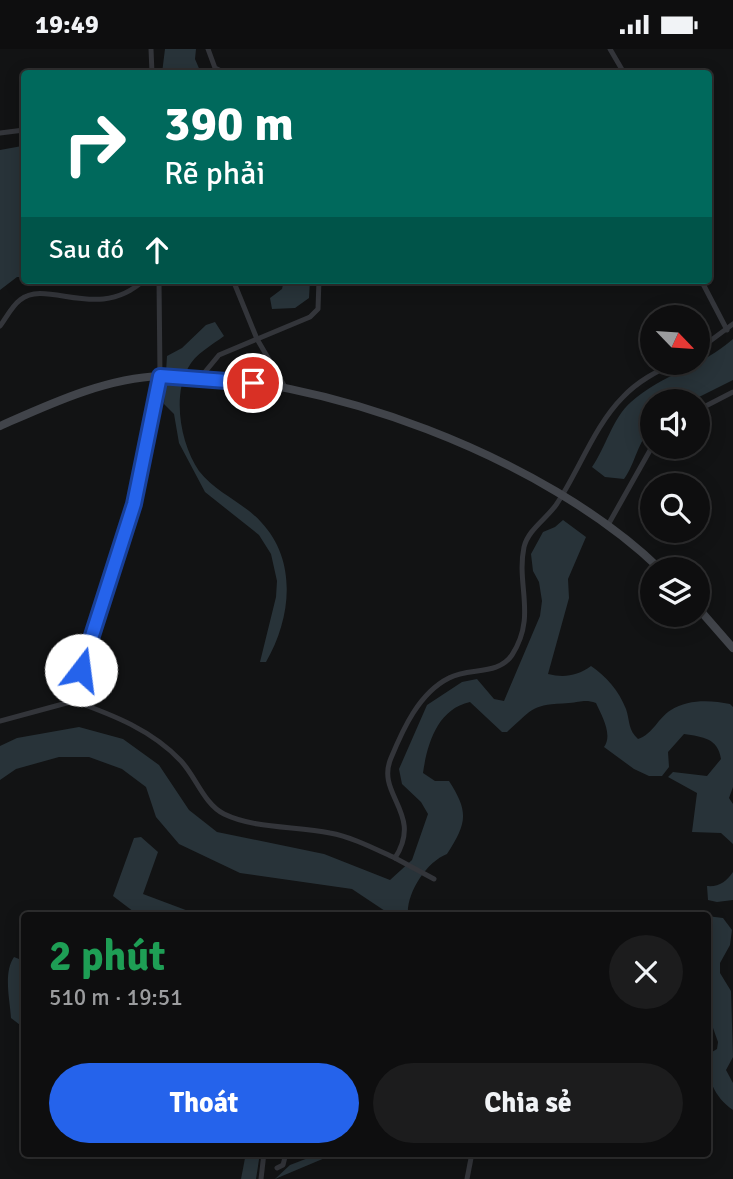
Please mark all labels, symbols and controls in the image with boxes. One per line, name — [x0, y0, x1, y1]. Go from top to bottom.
text: 19:49 — [35, 9, 99, 41]
text: 390 m — [164, 94, 294, 154]
icon: right — [49, 98, 140, 189]
text: Rẽ phải — [164, 154, 265, 193]
icon: ahead — [138, 231, 176, 269]
text: Sau đó — [49, 234, 124, 266]
north arrow — [640, 305, 710, 375]
map controls — [640, 305, 710, 627]
pin — [223, 353, 283, 413]
icon: arrive — [234, 364, 272, 402]
button: sound — [640, 389, 710, 459]
button: search — [640, 473, 710, 543]
button: layers — [640, 557, 710, 627]
position arrow — [44, 633, 118, 707]
text: 2 phút — [49, 931, 165, 982]
button: close — [609, 935, 683, 1009]
text: 510 m · 19:51 — [49, 983, 183, 1012]
button: Thoát — [49, 1063, 359, 1143]
button: Chia sẻ — [373, 1063, 683, 1143]

